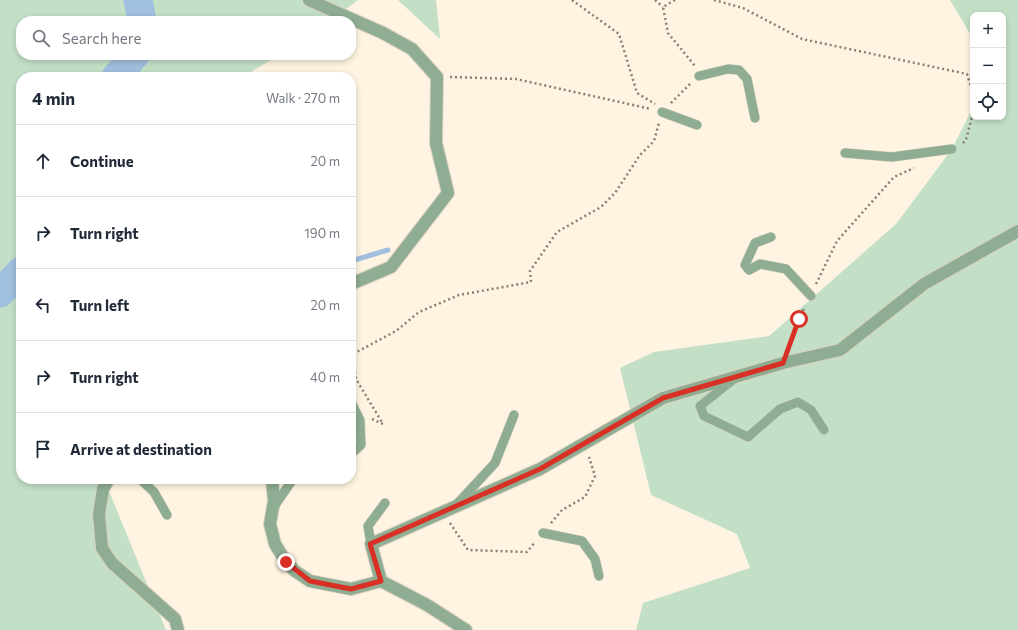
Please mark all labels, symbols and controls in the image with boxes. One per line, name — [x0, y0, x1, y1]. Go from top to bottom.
map controls — [970, 12, 1006, 120]
button: + — [970, 12, 1006, 48]
search box — [16, 16, 356, 60]
icon: search — [30, 27, 52, 49]
text: Search here — [62, 29, 141, 47]
button: − — [970, 48, 1006, 84]
button: locate — [970, 84, 1006, 120]
text: 4 min — [32, 88, 75, 109]
text: Walk · 270 m — [266, 90, 340, 106]
icon: ahead — [32, 150, 54, 172]
text: Continue — [70, 152, 134, 170]
text: 20 m — [311, 153, 340, 169]
icon: right — [32, 222, 54, 244]
text: Turn right — [70, 224, 139, 242]
text: 190 m — [304, 225, 340, 241]
icon: left — [32, 294, 54, 316]
text: Turn left — [70, 296, 129, 314]
text: 20 m — [311, 297, 340, 313]
route start — [790, 310, 808, 328]
icon: right — [32, 366, 54, 388]
text: Turn right — [70, 368, 139, 386]
text: 40 m — [310, 369, 340, 385]
icon: arrive — [32, 438, 54, 460]
text: Arrive at destination — [70, 440, 212, 458]
route end — [277, 553, 295, 571]

